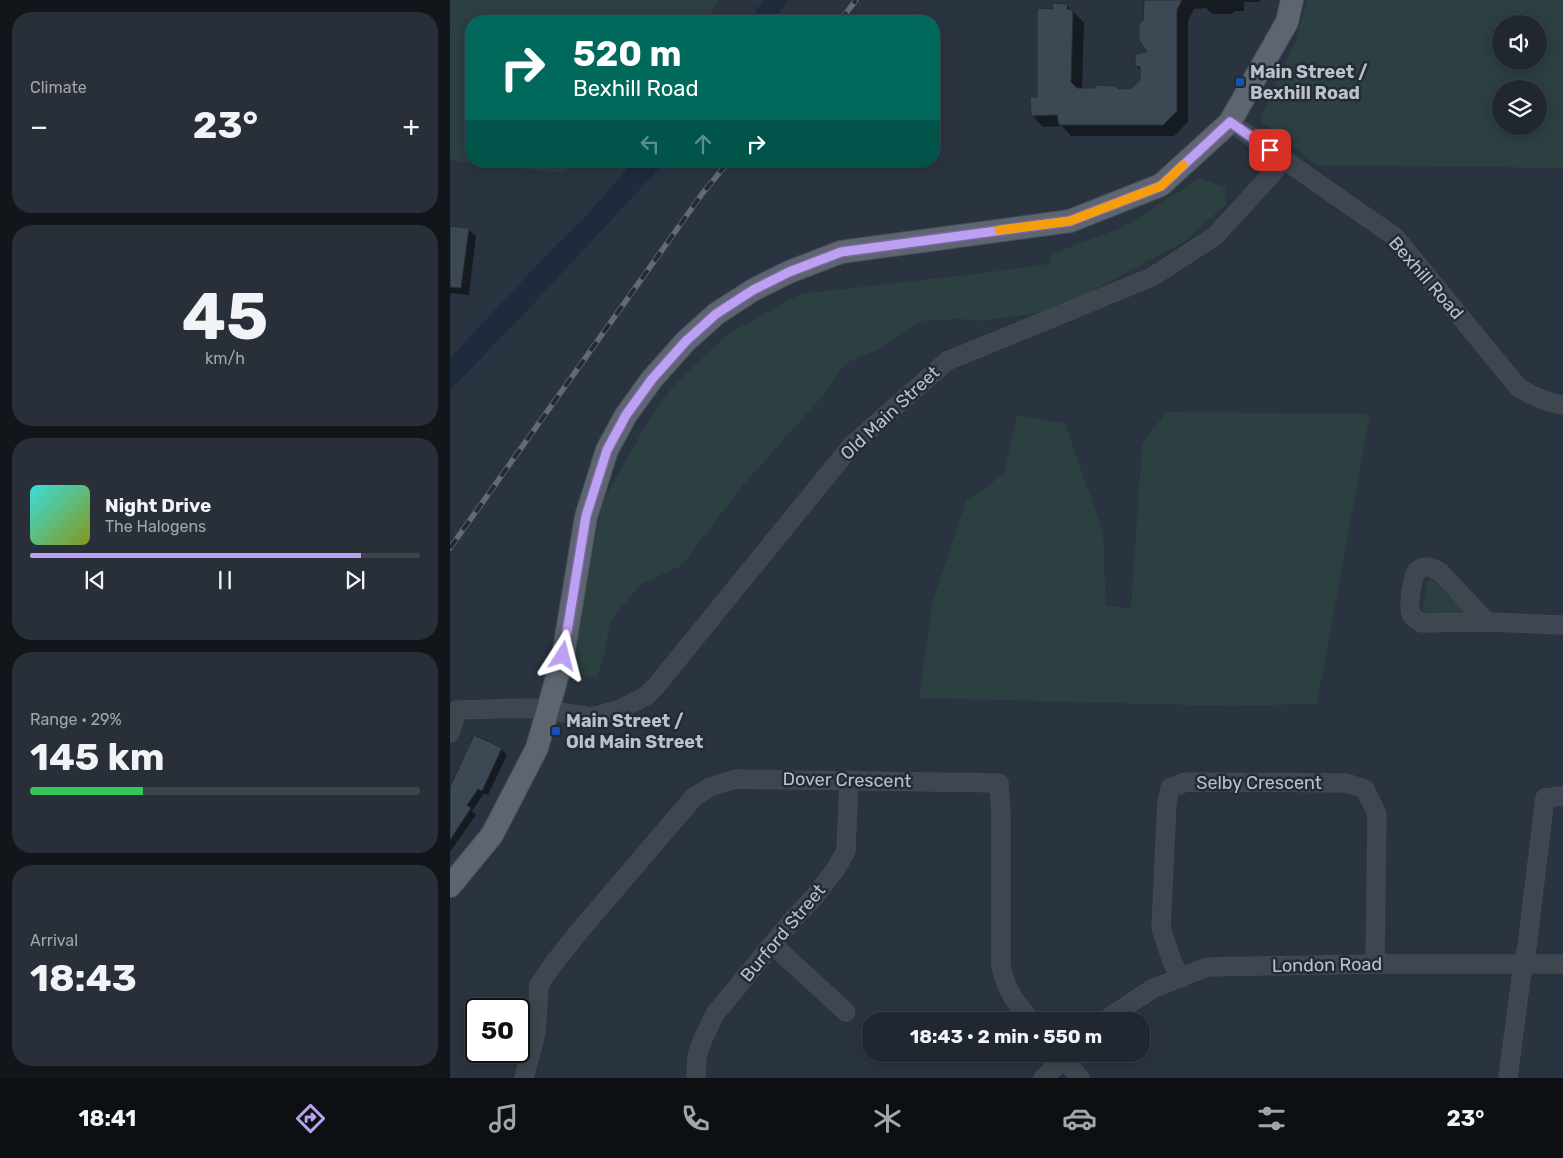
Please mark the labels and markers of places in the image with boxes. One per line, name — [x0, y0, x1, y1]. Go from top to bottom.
place label: Main Street / Bexhill Road — [1250, 61, 1368, 104]
marker: Main Street / Bexhill Road — [1234, 76, 1246, 88]
pin — [1249, 129, 1291, 171]
place label: Main Street / Old Main Street — [566, 710, 703, 753]
marker: Main Street / Old Main Street — [550, 725, 562, 737]

